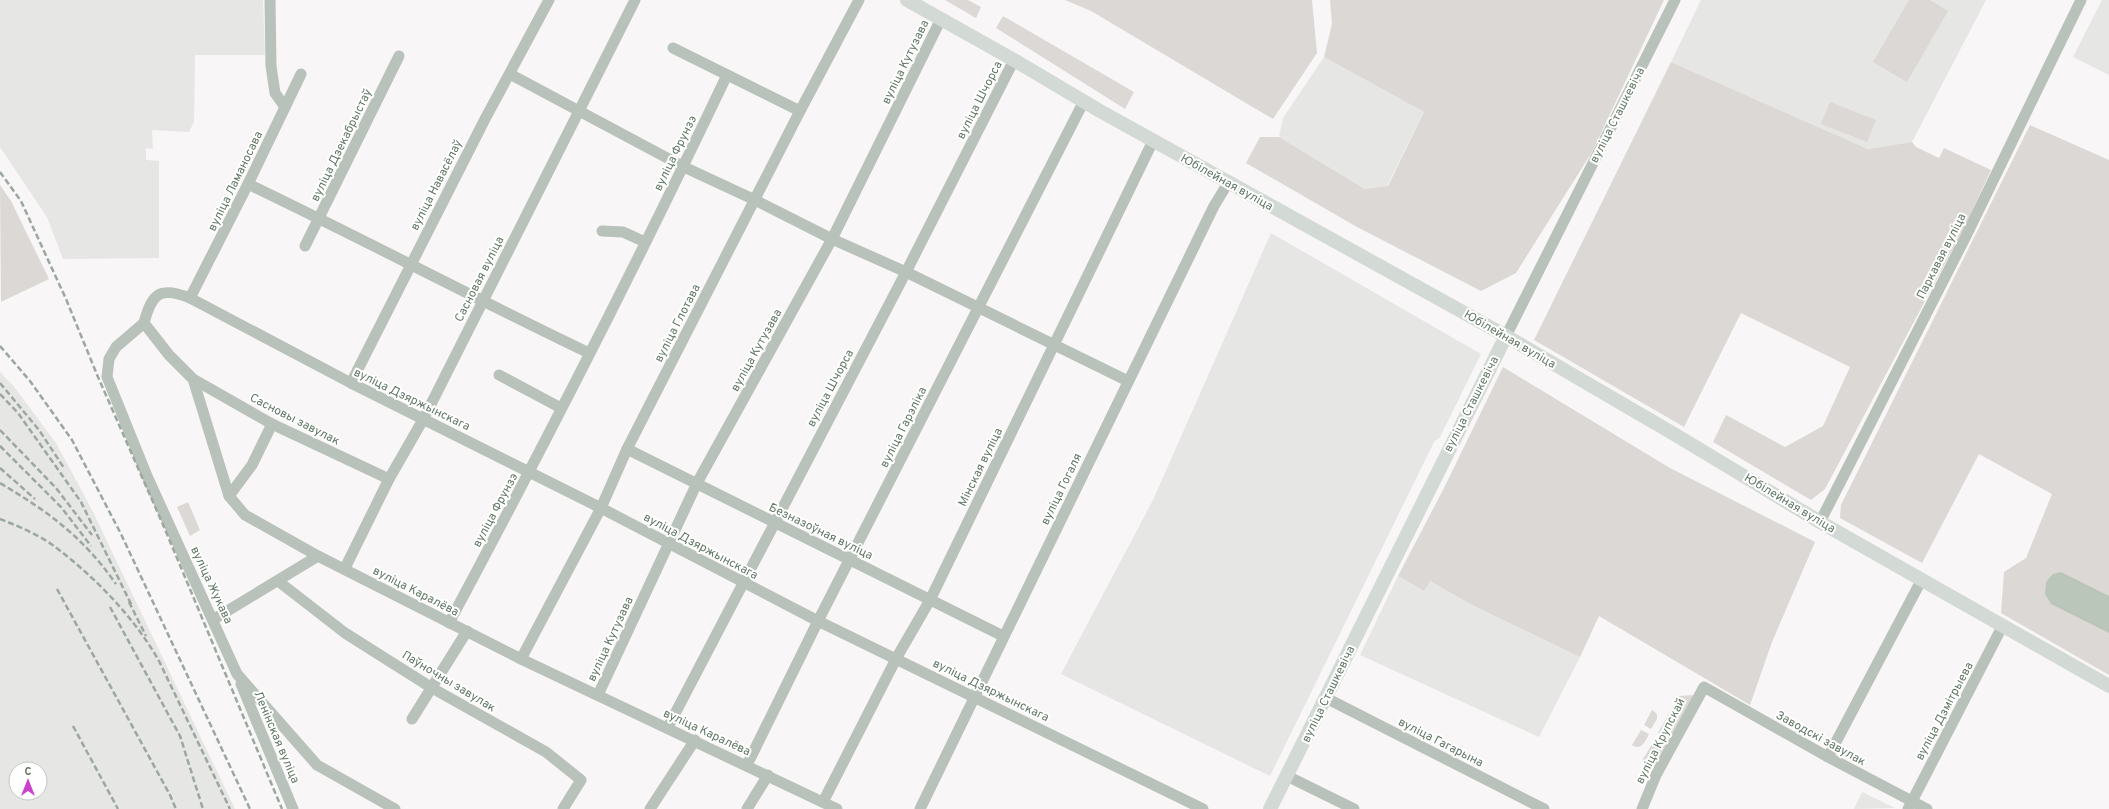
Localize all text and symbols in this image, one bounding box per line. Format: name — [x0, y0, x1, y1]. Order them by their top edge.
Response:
street label: вуліца Кутузава — [879, 18, 933, 107]
street label: вуліца Шчорса — [953, 59, 1006, 142]
street label: вуліца Сташкевіча — [1587, 65, 1649, 166]
street label: вуліца Дзекабрыстаў — [308, 86, 376, 204]
street label: вуліца Фрунзэ — [651, 113, 701, 194]
street label: вуліца Ламаносава — [205, 129, 267, 234]
street label: вуліца Навасёлаў — [407, 137, 467, 234]
street label: Юбілейная вуліца — [1177, 151, 1276, 215]
street label: Паркавая вуліца — [1913, 211, 1970, 302]
street label: Сасновая вуліца — [451, 234, 508, 325]
street label: вуліца Глотава — [651, 282, 705, 365]
street label: вуліца Кутузава — [728, 306, 786, 395]
street label: Юбілейная вуліца — [1461, 307, 1558, 373]
street label: вуліца Шчорса — [804, 347, 858, 430]
street label: вуліца Сташкевіча — [1441, 354, 1503, 455]
street label: вуліца Дзяржынскага — [351, 365, 472, 435]
street label: вуліца Гарэліка — [877, 384, 931, 471]
street label: Сасновы завулак — [247, 390, 343, 450]
street label: Мінская вуліца — [955, 425, 1007, 509]
street label: вуліца Гогаля — [1038, 451, 1086, 528]
street label: вуліца Фрунзэ — [470, 470, 522, 550]
street label: Юбілейная вуліца — [1741, 470, 1838, 537]
street label: Безназоўная вуліца — [766, 500, 875, 564]
street label: вуліца Дзяржынскага — [640, 510, 761, 584]
street label: вуліца Жукава — [186, 544, 236, 627]
street label: вуліца Каралёва — [370, 563, 461, 620]
street label: вуліца Кутузава — [584, 594, 638, 684]
street label: вуліца Сташкевіча — [1299, 643, 1359, 745]
street label: Паўночны завулак — [399, 647, 499, 716]
street label: вуліца Дзяржынскага — [930, 656, 1051, 726]
street label: вуліца Дзмітрыева — [1912, 660, 1978, 763]
street label: Ленінская вуліца — [249, 689, 303, 786]
street label: вуліца Крупскай — [1632, 696, 1689, 787]
street label: вуліца Каралёва — [660, 706, 753, 760]
street label: Заводскі завулак — [1773, 708, 1868, 770]
street label: вуліца Гагарына — [1395, 714, 1486, 771]
north arrow — [8, 761, 48, 801]
text: С — [24, 765, 32, 779]

